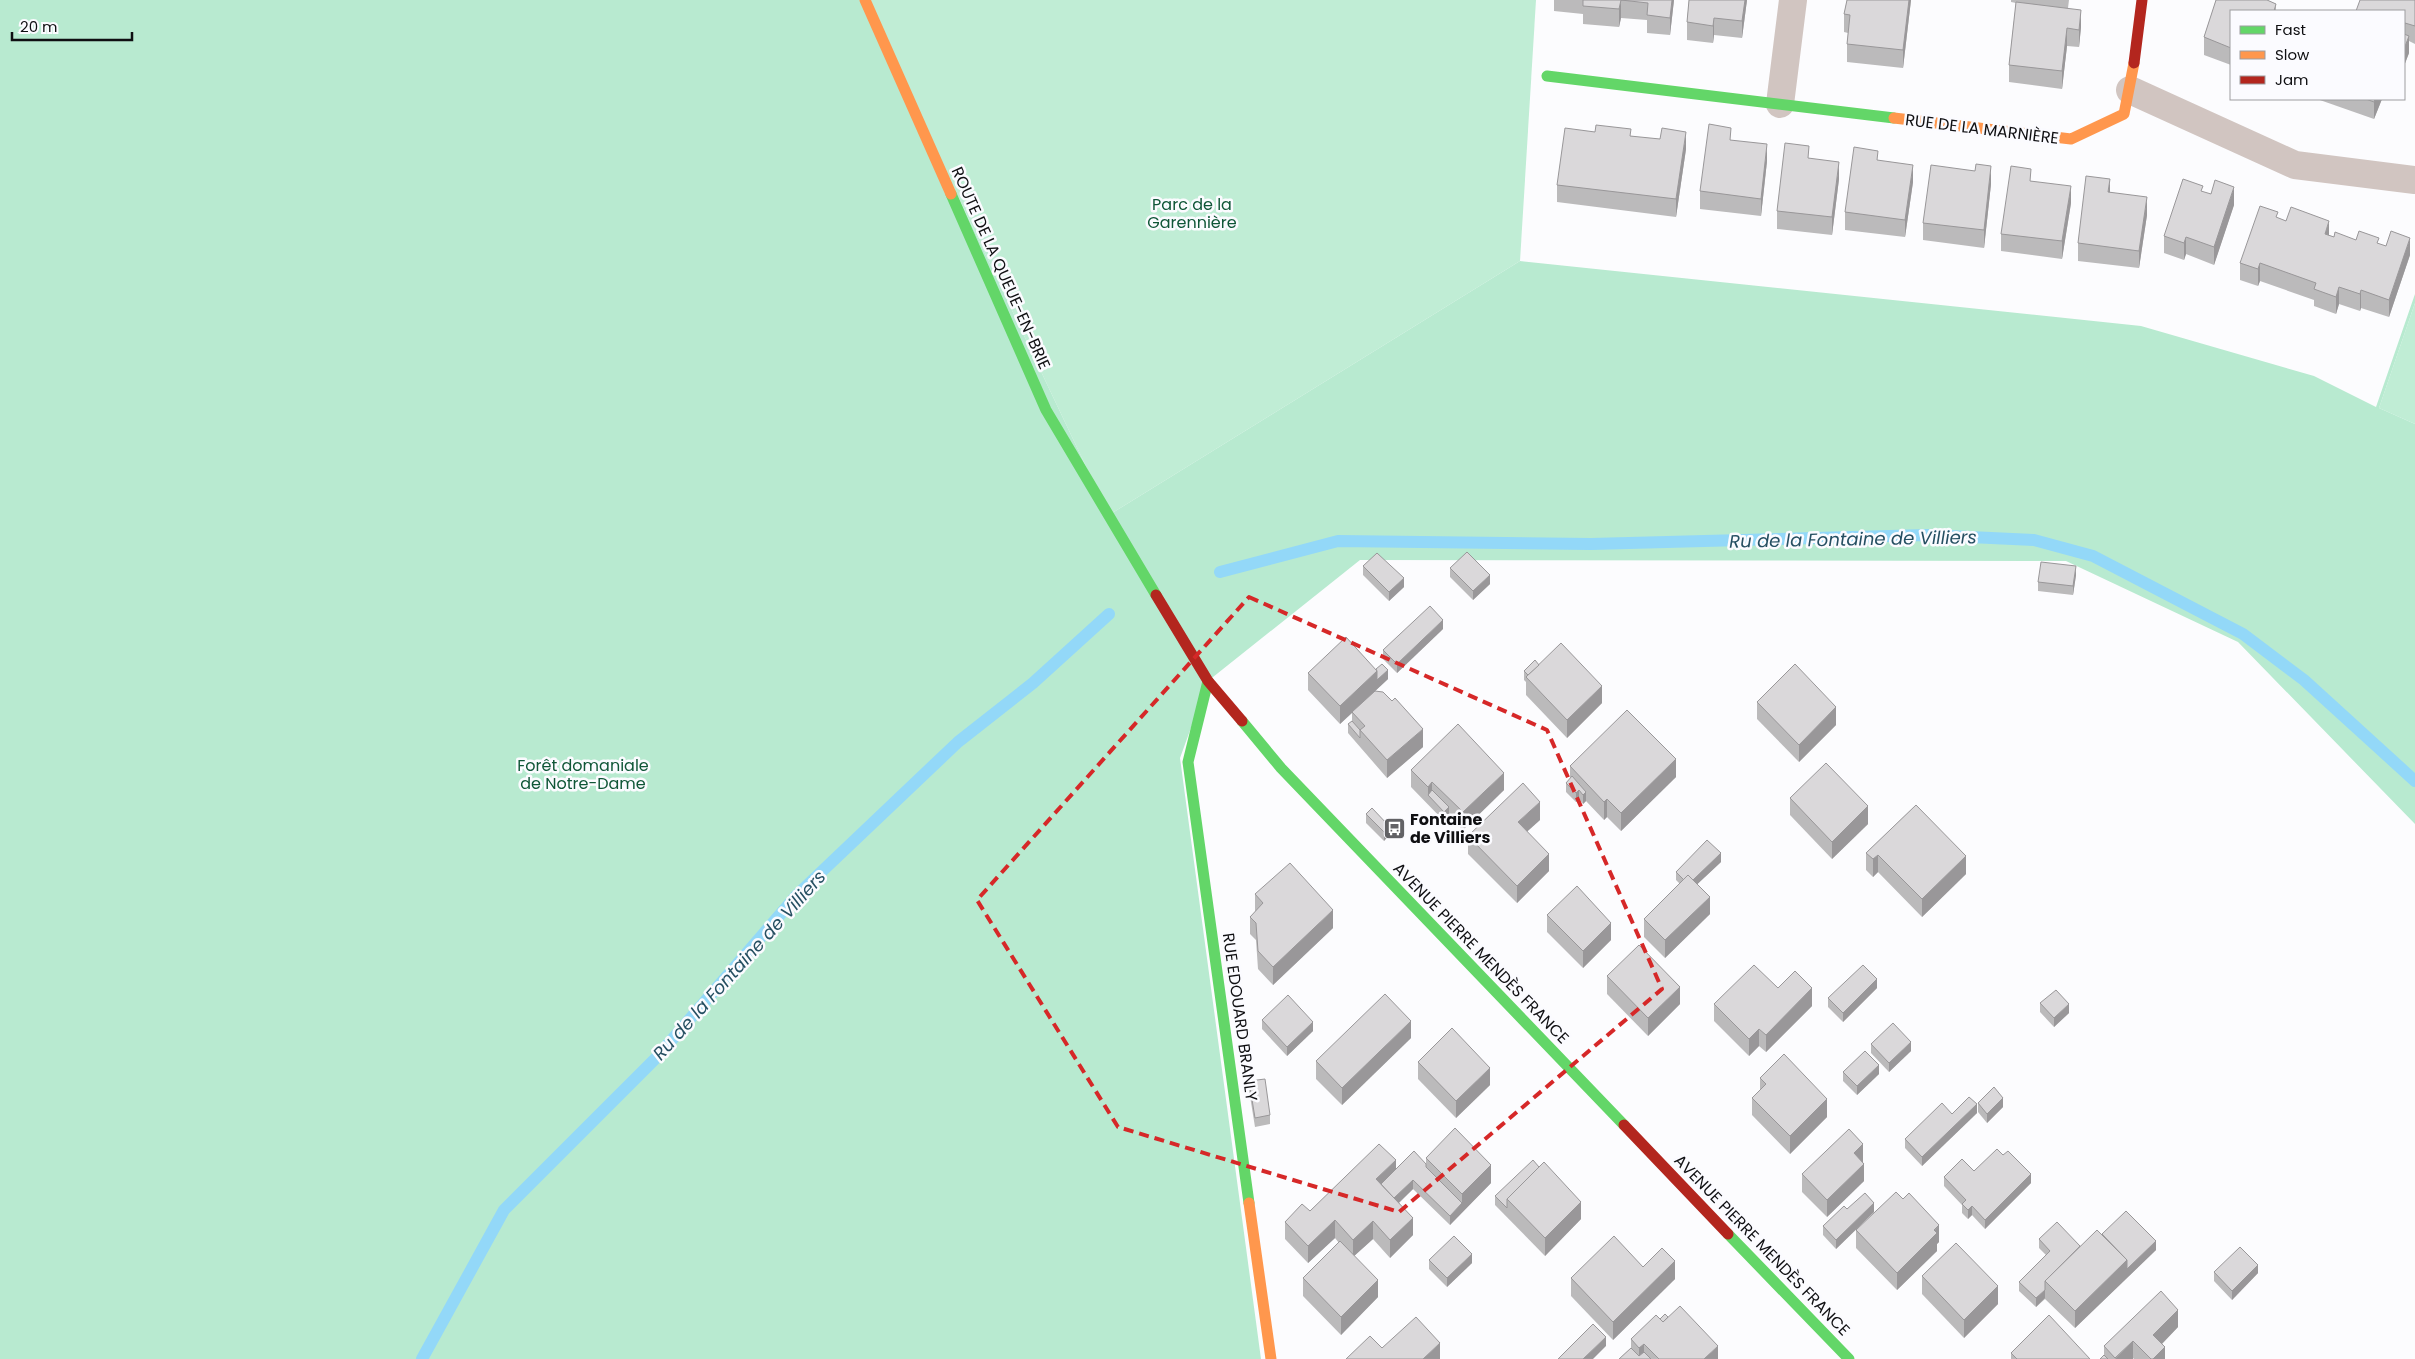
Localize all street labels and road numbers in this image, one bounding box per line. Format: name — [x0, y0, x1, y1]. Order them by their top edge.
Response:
street label: RUE DE LA MARNIÈRE — [1904, 108, 2060, 150]
street label: ROUTE DE LA QUEUE-EN-BRIE — [946, 163, 1056, 373]
street label: AVENUE PIERRE MENDÈS FRANCE — [1388, 857, 1574, 1049]
street label: RUE EDOUARD BRANLY — [1217, 931, 1263, 1103]
street label: AVENUE PIERRE MENDÈS FRANCE — [1669, 1149, 1855, 1341]

